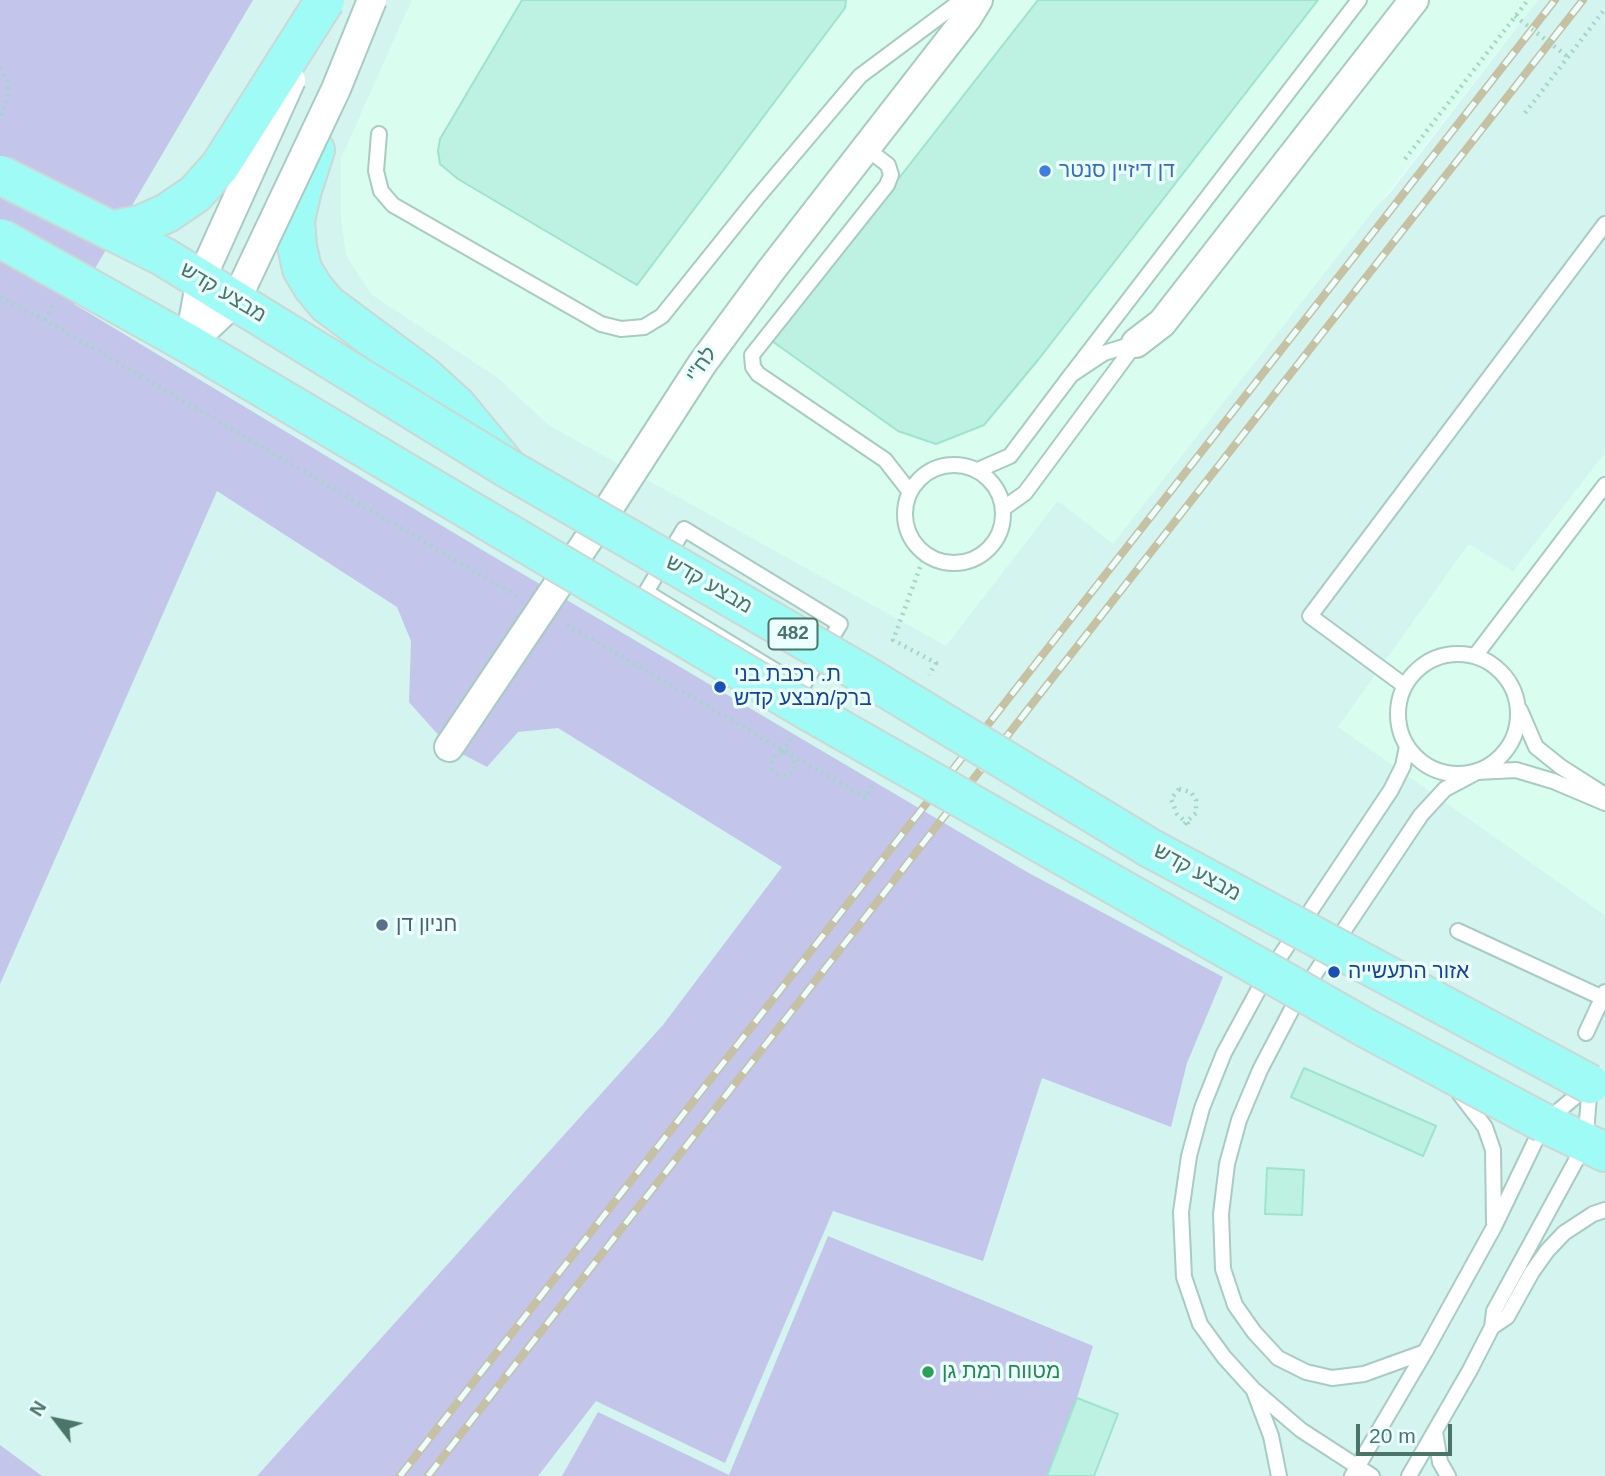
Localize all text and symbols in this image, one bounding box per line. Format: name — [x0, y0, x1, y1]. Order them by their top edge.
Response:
place label: דן דיזיין סנטר — [1059, 158, 1175, 184]
marker: דן דיזיין סנטר — [1037, 163, 1053, 179]
street label: מבצע קדש — [175, 258, 271, 328]
street label: לח"י — [681, 342, 723, 388]
street label: מבצע קדש — [661, 550, 757, 620]
road number: 482 — [768, 618, 818, 650]
place label: ת. רכבת בני ברק/מבצע קדש — [734, 662, 872, 712]
marker: ת. רכבת בני ברק/מבצע קדש — [712, 679, 728, 695]
street label: מבצע קדש — [1149, 839, 1245, 907]
place label: חניון דן — [396, 912, 457, 938]
marker: חניון דן — [374, 917, 390, 933]
place label: אזור התעשייה — [1348, 959, 1469, 985]
marker: אזור התעשייה — [1326, 964, 1342, 980]
place label: מטווח רמת גן — [942, 1359, 1060, 1385]
marker: מטווח רמת גן — [920, 1364, 936, 1380]
north arrow — [21, 1385, 91, 1455]
text: N — [25, 1397, 50, 1420]
scale bar — [1360, 1410, 1456, 1454]
text: 20 m — [1369, 1424, 1416, 1447]

